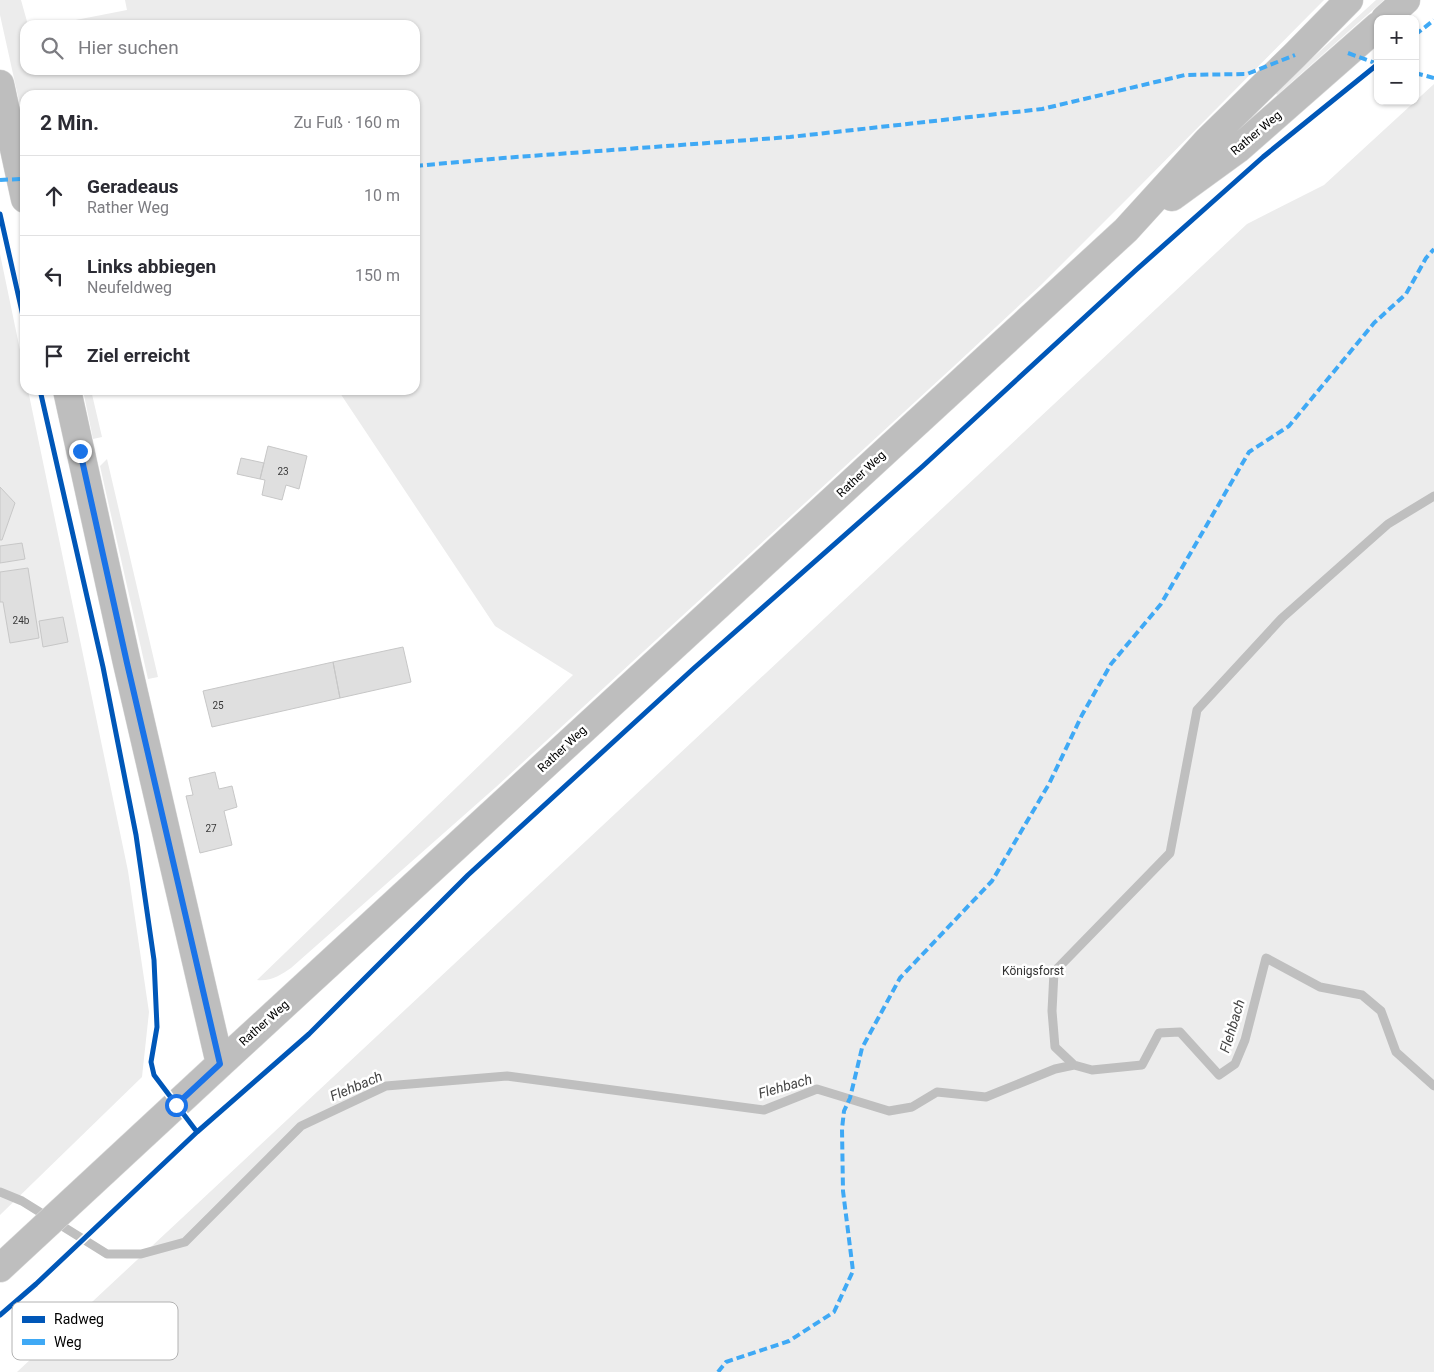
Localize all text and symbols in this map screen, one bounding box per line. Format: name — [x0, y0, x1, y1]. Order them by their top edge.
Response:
map controls — [1374, 15, 1419, 105]
button: + — [1374, 15, 1419, 60]
search box — [20, 20, 420, 75]
icon: search — [38, 34, 66, 62]
text: Hier suchen — [78, 36, 179, 59]
button: − — [1374, 60, 1419, 105]
street label: Rather Weg — [1228, 108, 1284, 158]
text: 2 Min. — [40, 111, 99, 135]
text: Zu Fuß · 160 m — [294, 113, 400, 132]
text: Geradeaus — [87, 175, 179, 198]
icon: ahead — [40, 182, 68, 210]
text: 10 m — [364, 186, 400, 205]
text: Rather Weg — [87, 198, 169, 217]
text: Links abbiegen — [87, 255, 216, 278]
icon: left — [40, 262, 68, 290]
text: 150 m — [355, 266, 400, 285]
text: Neufeldweg — [87, 278, 172, 297]
icon: arrive — [40, 342, 68, 370]
text: Ziel erreicht — [87, 344, 190, 367]
route end — [69, 440, 92, 463]
street label: Rather Weg — [834, 448, 888, 500]
house number: 23 — [277, 466, 289, 477]
house number: 24b — [13, 615, 30, 626]
house number: 25 — [212, 700, 224, 711]
street label: Rather Weg — [535, 723, 589, 775]
house number: 27 — [205, 823, 217, 834]
park label: Königsforst — [1002, 964, 1064, 978]
street label: Rather Weg — [236, 997, 292, 1049]
water label: Flehbach — [1216, 997, 1248, 1055]
water label: Flehbach — [328, 1068, 384, 1104]
water label: Flehbach — [756, 1071, 814, 1101]
route start — [165, 1094, 188, 1117]
legend — [12, 1302, 178, 1360]
text: Radweg — [54, 1311, 104, 1327]
text: Weg — [54, 1334, 82, 1350]

